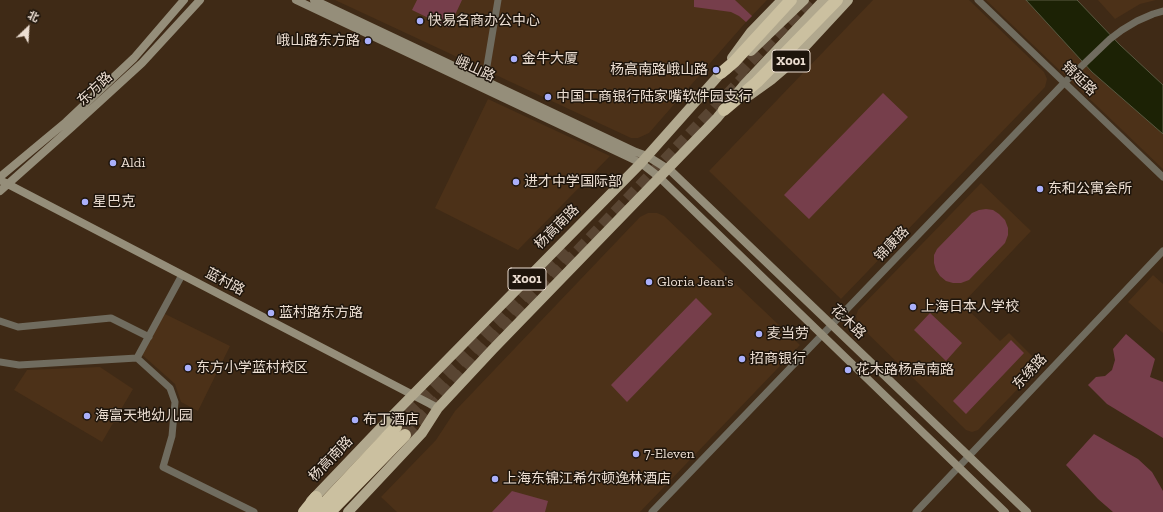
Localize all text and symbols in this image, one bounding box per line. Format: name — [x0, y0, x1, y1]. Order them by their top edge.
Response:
north arrow — [8, 8, 48, 48]
text: 北 — [26, 8, 41, 25]
place label: 快易名商办公中心 — [428, 13, 540, 29]
marker: 快易名商办公中心 — [415, 16, 425, 26]
place label: 峨山路东方路 — [276, 33, 360, 49]
marker: 峨山路东方路 — [363, 36, 373, 46]
road number: X001 — [772, 50, 810, 72]
place label: 金牛大厦 — [522, 51, 578, 67]
street label: 峨山路 — [452, 53, 498, 85]
marker: 金牛大厦 — [509, 54, 519, 64]
street label: 锦延路 — [1058, 58, 1100, 100]
place label: 杨高南路峨山路 — [610, 62, 708, 78]
marker: 杨高南路峨山路 — [711, 65, 721, 75]
street label: 东方路 — [74, 69, 116, 109]
place label: 中国工商银行陆家嘴软件园支行 — [556, 89, 752, 105]
marker: 中国工商银行陆家嘴软件园支行 — [543, 92, 553, 102]
place label: Aldi — [121, 155, 145, 171]
marker: Aldi — [108, 158, 118, 168]
place label: 进才中学国际部 — [524, 174, 622, 190]
marker: 进才中学国际部 — [511, 177, 521, 187]
place label: 东和公寓会所 — [1048, 181, 1132, 197]
marker: 东和公寓会所 — [1035, 184, 1045, 194]
place label: 星巴克 — [93, 194, 135, 210]
marker: 星巴克 — [80, 197, 90, 207]
street label: 杨高南路 — [531, 201, 583, 253]
street label: 锦康路 — [871, 223, 913, 265]
street label: 蓝村路 — [203, 265, 247, 299]
road number: X001 — [508, 268, 546, 290]
place label: Gloria Jean's — [657, 274, 733, 290]
marker: Gloria Jean's — [644, 277, 654, 287]
place label: 上海日本人学校 — [921, 299, 1019, 315]
street label: 花木路 — [827, 301, 869, 343]
marker: 上海日本人学校 — [908, 302, 918, 312]
place label: 蓝村路东方路 — [279, 305, 363, 321]
marker: 蓝村路东方路 — [266, 308, 276, 318]
place label: 麦当劳 — [767, 326, 809, 342]
marker: 麦当劳 — [754, 329, 764, 339]
place label: 招商银行 — [750, 351, 806, 367]
street label: 东绣路 — [1010, 351, 1050, 393]
marker: 招商银行 — [737, 354, 747, 364]
place label: 东方小学蓝村校区 — [196, 360, 308, 376]
place label: 花木路杨高南路 — [856, 362, 954, 378]
marker: 东方小学蓝村校区 — [183, 363, 193, 373]
marker: 花木路杨高南路 — [843, 365, 853, 375]
place label: 海富天地幼儿园 — [95, 408, 193, 424]
marker: 海富天地幼儿园 — [82, 411, 92, 421]
place label: 布丁酒店 — [363, 412, 419, 428]
marker: 布丁酒店 — [350, 415, 360, 425]
street label: 杨高南路 — [306, 433, 356, 485]
place label: 7-Eleven — [644, 446, 695, 462]
marker: 7-Eleven — [631, 449, 641, 459]
place label: 上海东锦江希尔顿逸林酒店 — [503, 471, 671, 487]
marker: 上海东锦江希尔顿逸林酒店 — [490, 474, 500, 484]

